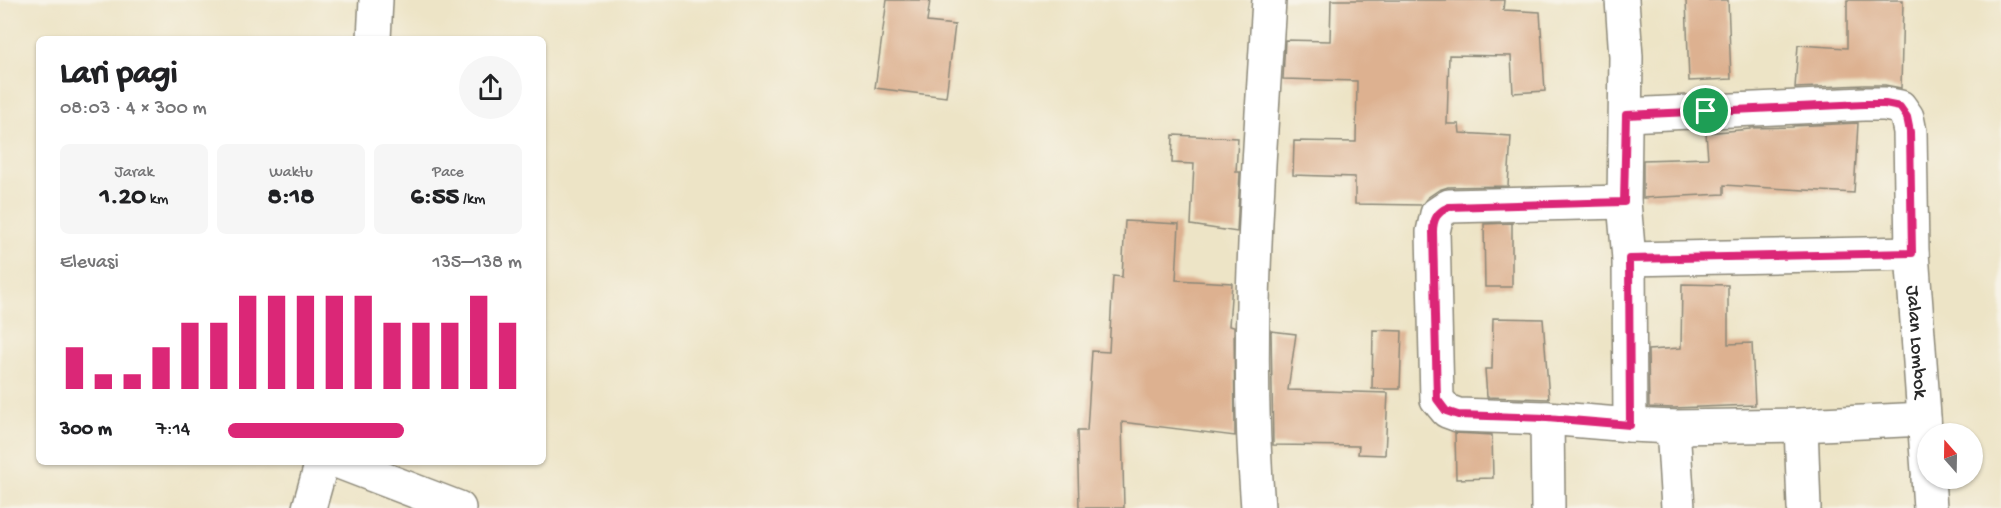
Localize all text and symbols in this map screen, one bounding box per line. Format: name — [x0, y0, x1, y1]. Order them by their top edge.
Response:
text: Lari pagi — [60, 56, 178, 94]
button: share — [459, 56, 522, 119]
pin — [1680, 85, 1731, 136]
icon: arrive — [1689, 94, 1722, 127]
text: 08:03 · 4 × 300 m — [60, 98, 207, 121]
text: Jarak — [114, 164, 154, 183]
text: Waktu — [269, 164, 313, 183]
text: Pace — [432, 164, 464, 183]
text: 1.20 — [100, 183, 146, 214]
text: 8:18 — [267, 183, 315, 214]
text: 6:55 — [411, 183, 459, 214]
text: km — [146, 191, 168, 210]
text: /km — [459, 191, 485, 210]
text: Elevasi — [60, 252, 119, 275]
text: 135–138 m — [432, 252, 522, 275]
street label: Jalan Lombok — [1899, 285, 1931, 401]
text: 300 m — [60, 419, 112, 442]
text: 7:14 — [156, 419, 190, 442]
north arrow — [1917, 423, 1983, 489]
map controls — [1917, 423, 1983, 489]

